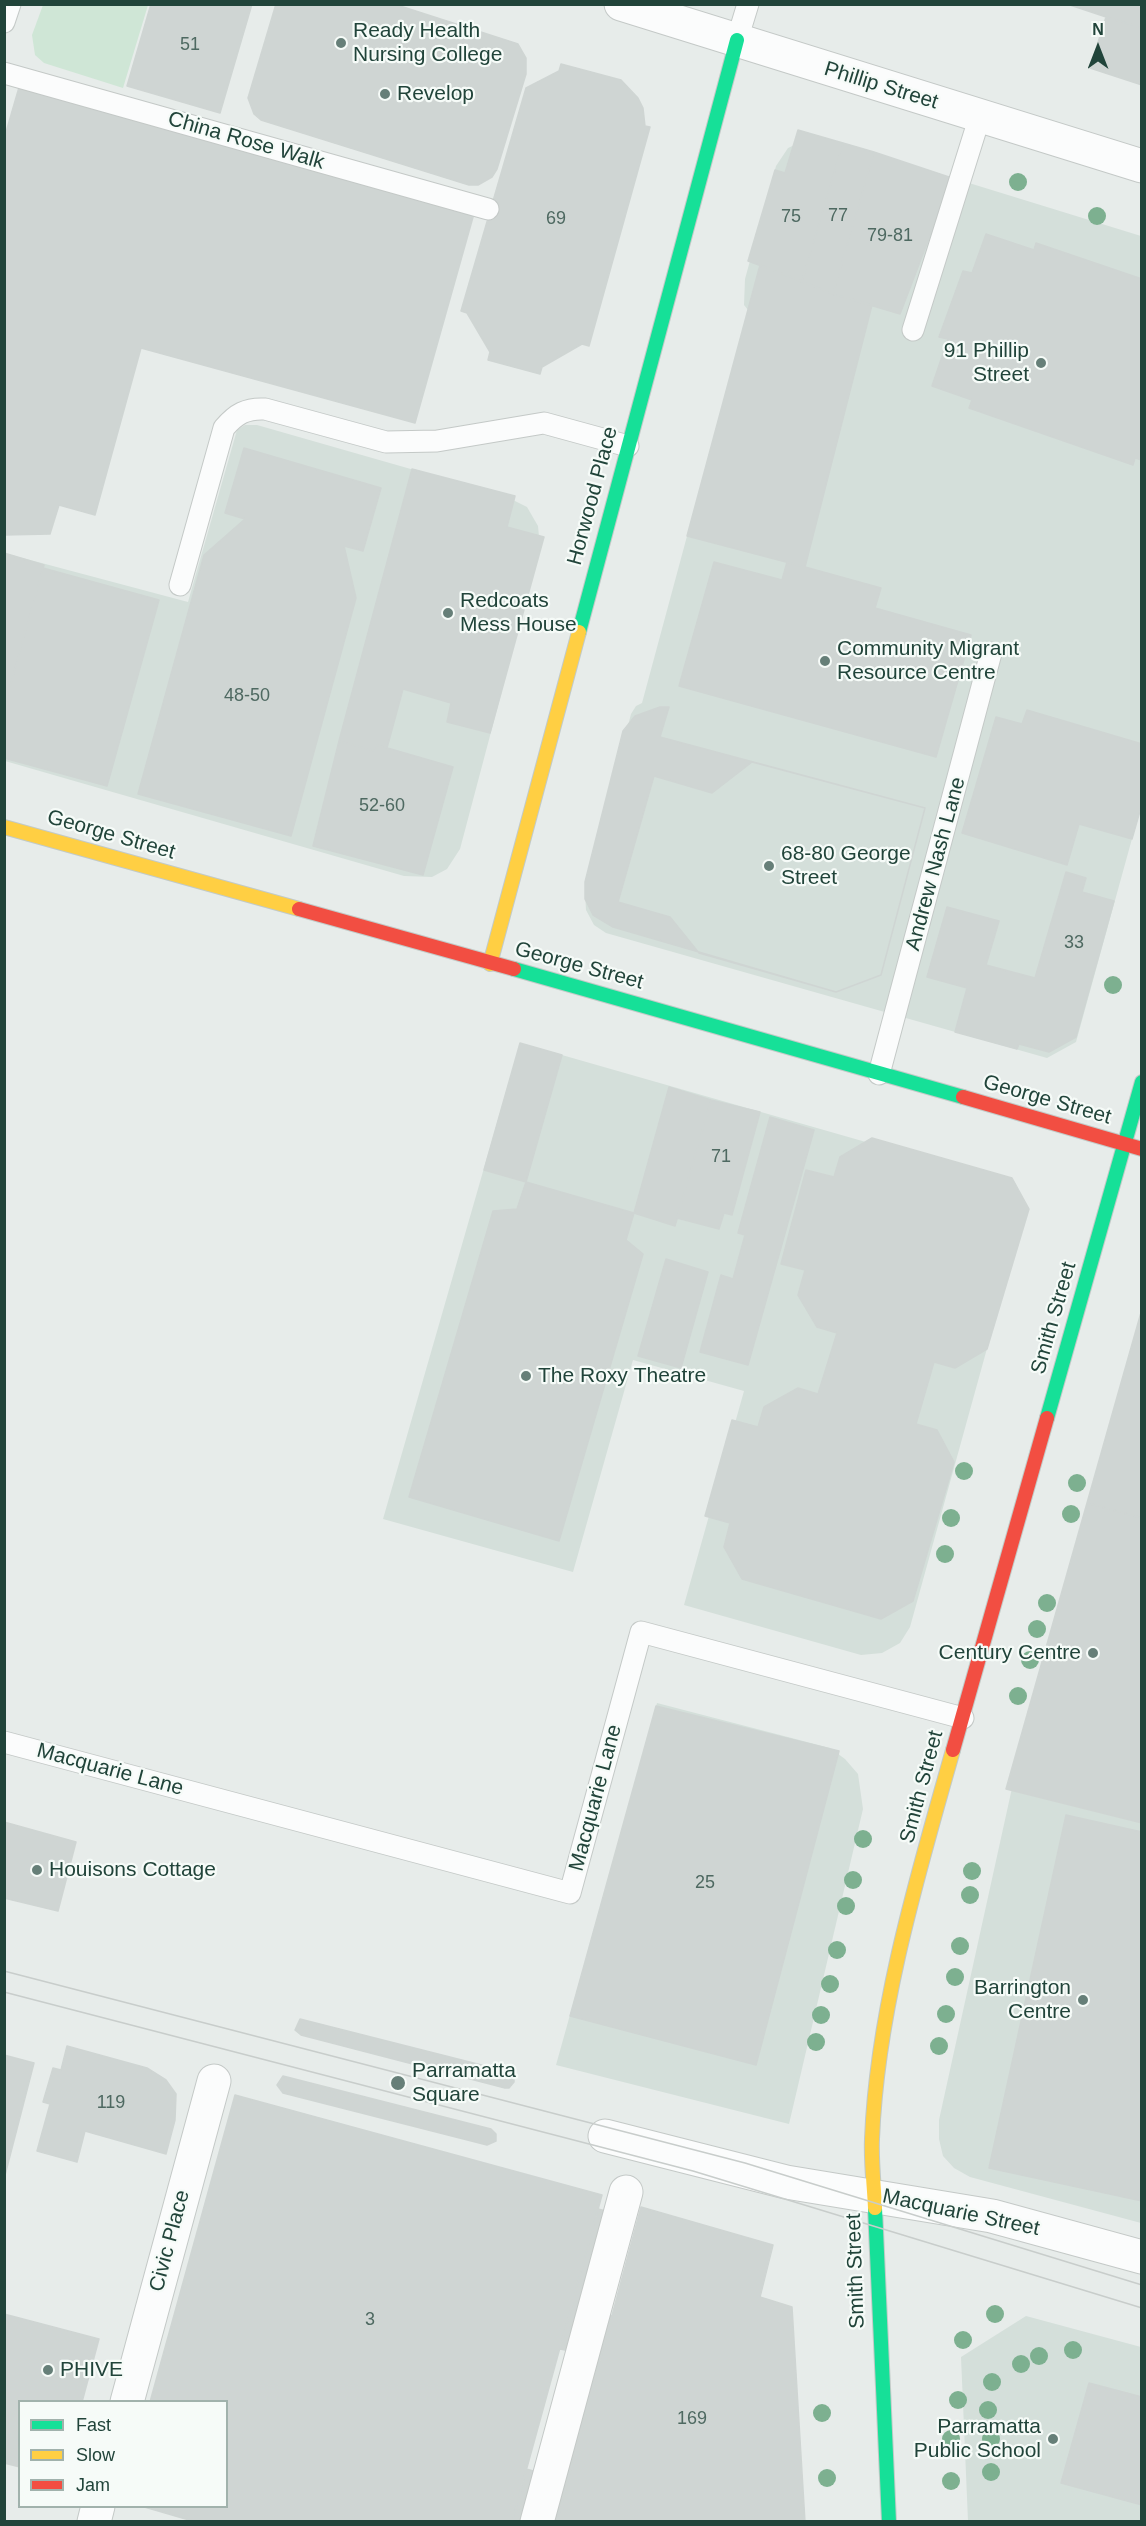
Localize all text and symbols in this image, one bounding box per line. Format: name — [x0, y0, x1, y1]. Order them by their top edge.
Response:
place label: Ready Health Nursing College — [353, 18, 502, 68]
north arrow — [1068, 18, 1128, 78]
text: N — [1092, 21, 1104, 38]
house number: 51 — [180, 34, 200, 56]
marker: Ready Health Nursing College — [334, 36, 348, 50]
street label: Phillip Street — [821, 57, 941, 115]
place label: Revelop — [397, 81, 474, 107]
marker: Revelop — [378, 87, 392, 101]
street label: China Rose Walk — [165, 107, 327, 175]
house number: 77 — [828, 205, 848, 227]
house number: 75 — [781, 206, 801, 228]
house number: 69 — [546, 208, 566, 230]
house number: 79-81 — [867, 225, 913, 247]
place label: 91 Phillip Street — [944, 338, 1029, 388]
marker: 91 Phillip Street — [1034, 356, 1048, 370]
street label: Horwood Place — [562, 424, 624, 568]
place label: Redcoats Mess House — [460, 588, 577, 638]
marker: Redcoats Mess House — [441, 606, 455, 620]
place label: Community Migrant Resource Centre — [837, 636, 1019, 686]
marker: Community Migrant Resource Centre — [818, 654, 832, 668]
house number: 48-50 — [224, 685, 270, 707]
street label: Andrew Nash Lane — [901, 774, 971, 954]
house number: 52-60 — [359, 795, 405, 817]
street label: George Street — [44, 805, 178, 865]
place label: 68-80 George Street — [781, 841, 911, 891]
marker: 68-80 George Street — [762, 859, 776, 873]
house number: 33 — [1064, 932, 1084, 954]
street label: George Street — [512, 937, 646, 995]
street label: George Street — [980, 1070, 1114, 1130]
house number: 71 — [711, 1146, 731, 1168]
street label: Smith Street — [1026, 1259, 1082, 1377]
place label: The Roxy Theatre — [538, 1363, 706, 1389]
marker: The Roxy Theatre — [519, 1369, 533, 1383]
place label: Century Centre — [939, 1640, 1081, 1666]
marker: Century Centre — [1086, 1646, 1100, 1660]
street label: Macquarie Lane — [564, 1722, 628, 1874]
street label: Smith Street — [895, 1728, 949, 1846]
street label: Macquarie Lane — [34, 1738, 186, 1802]
place label: Houisons Cottage — [49, 1857, 216, 1883]
marker: Houisons Cottage — [30, 1863, 44, 1877]
house number: 25 — [695, 1872, 715, 1894]
place label: Barrington Centre — [974, 1975, 1071, 2025]
marker: Barrington Centre — [1076, 1993, 1090, 2007]
place label: Parramatta Square — [412, 2058, 516, 2108]
marker: Parramatta Square — [389, 2074, 407, 2092]
house number: 119 — [97, 2092, 125, 2114]
street label: Macquarie Street — [880, 2184, 1042, 2242]
street label: Civic Place — [144, 2188, 196, 2294]
street label: Smith Street — [841, 2213, 871, 2329]
house number: 3 — [365, 2309, 375, 2331]
place label: PHIVE — [60, 2357, 123, 2383]
marker: PHIVE — [41, 2363, 55, 2377]
legend — [18, 2400, 228, 2508]
house number: 169 — [677, 2408, 707, 2430]
place label: Parramatta Public School — [914, 2414, 1041, 2464]
text: Fast — [76, 2415, 111, 2435]
marker: Parramatta Public School — [1046, 2432, 1060, 2446]
text: Slow — [76, 2445, 115, 2465]
text: Jam — [76, 2475, 110, 2495]

